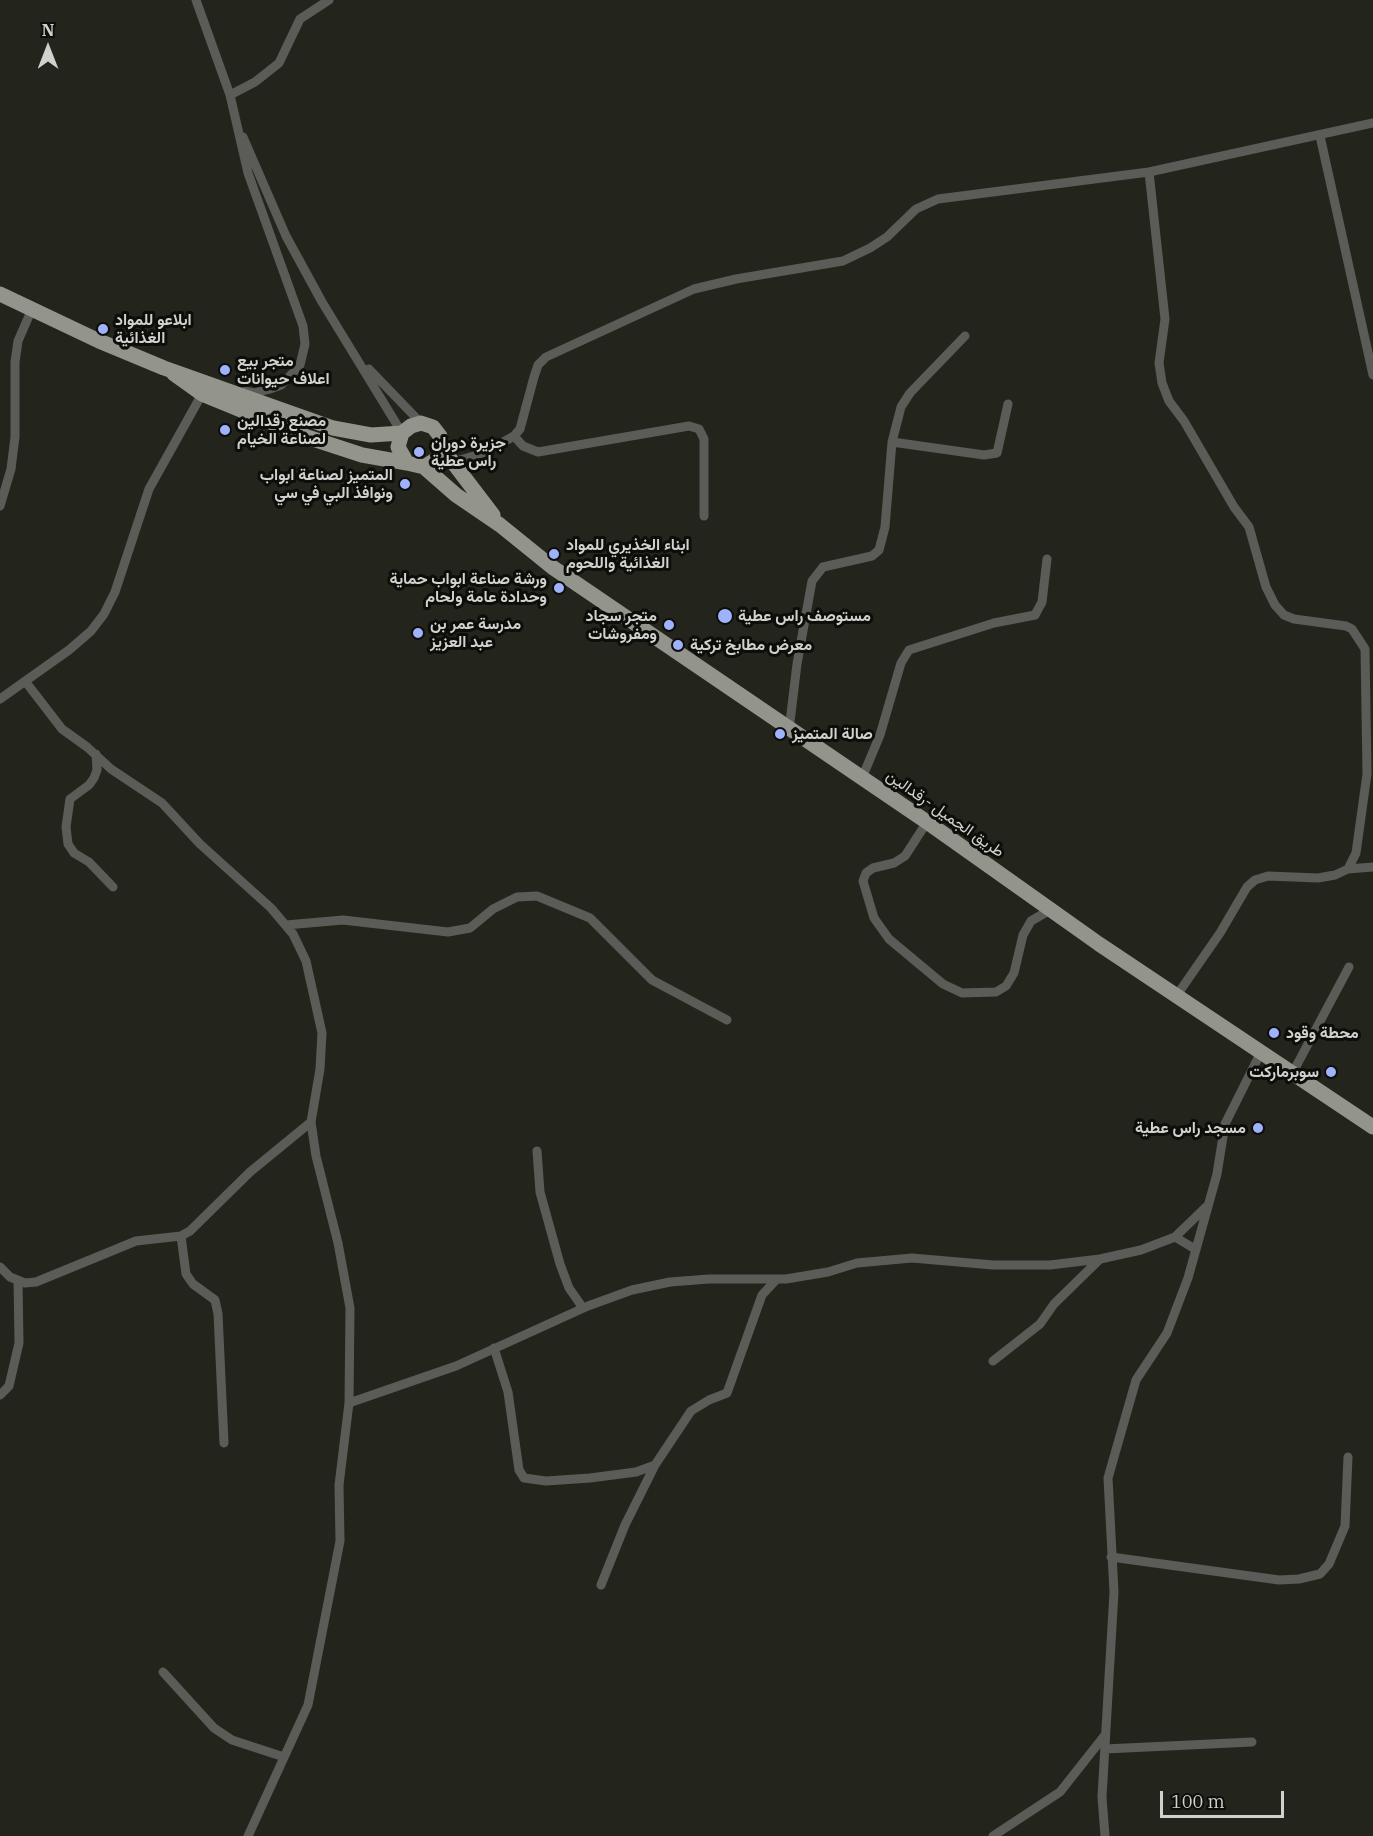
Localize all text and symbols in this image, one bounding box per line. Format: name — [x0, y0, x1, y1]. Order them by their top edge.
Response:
north arrow — [18, 18, 78, 78]
text: N — [42, 20, 54, 40]
place label: ابلاعو للمواد الغذائية — [115, 310, 192, 348]
marker: ابلاعو للمواد الغذائية — [96, 322, 110, 336]
place label: متجر بيع اعلاف حيوانات — [237, 351, 330, 389]
marker: متجر بيع اعلاف حيوانات — [218, 363, 232, 377]
place label: مصنع رقدالين لصناعة الخيام — [237, 411, 326, 449]
marker: مصنع رقدالين لصناعة الخيام — [218, 423, 232, 437]
place label: جزيرة دوران راس عطية — [431, 433, 506, 471]
marker: جزيرة دوران راس عطية — [412, 445, 426, 459]
place label: المتميز لصناعة ابواب ونوافذ البي في سي — [260, 465, 393, 503]
marker: المتميز لصناعة ابواب ونوافذ البي في سي — [398, 477, 412, 491]
place label: ابناء الخذيري للمواد الغذائية واللحوم — [566, 535, 690, 573]
marker: ابناء الخذيري للمواد الغذائية واللحوم — [547, 547, 561, 561]
place label: ورشة صناعة ابواب حماية وحدادة عامة ولحام — [389, 569, 547, 607]
marker: ورشة صناعة ابواب حماية وحدادة عامة ولحام — [552, 581, 566, 595]
place label: متجر سجاد ومفروشات — [586, 606, 657, 644]
place label: مستوصف راس عطية — [738, 606, 871, 626]
marker: مستوصف راس عطية — [716, 607, 734, 625]
place label: مدرسة عمر بن عبد العزيز — [430, 614, 521, 652]
marker: متجر سجاد ومفروشات — [662, 618, 676, 632]
marker: مدرسة عمر بن عبد العزيز — [411, 626, 425, 640]
place label: معرض مطابخ تركية — [690, 635, 812, 655]
marker: معرض مطابخ تركية — [671, 638, 685, 652]
place label: صالة المتميز — [792, 724, 873, 744]
marker: صالة المتميز — [773, 727, 787, 741]
street label: طريق الجميل -رقدالين — [882, 766, 1008, 862]
place label: محطة وقود — [1286, 1023, 1359, 1043]
marker: محطة وقود — [1267, 1026, 1281, 1040]
place label: سوبرماركت — [1249, 1062, 1319, 1082]
marker: سوبرماركت — [1324, 1065, 1338, 1079]
place label: مسجد راس عطية — [1135, 1118, 1246, 1138]
marker: مسجد راس عطية — [1251, 1121, 1265, 1135]
scale bar — [1163, 1779, 1288, 1817]
text: 100 m — [1171, 1790, 1225, 1813]

